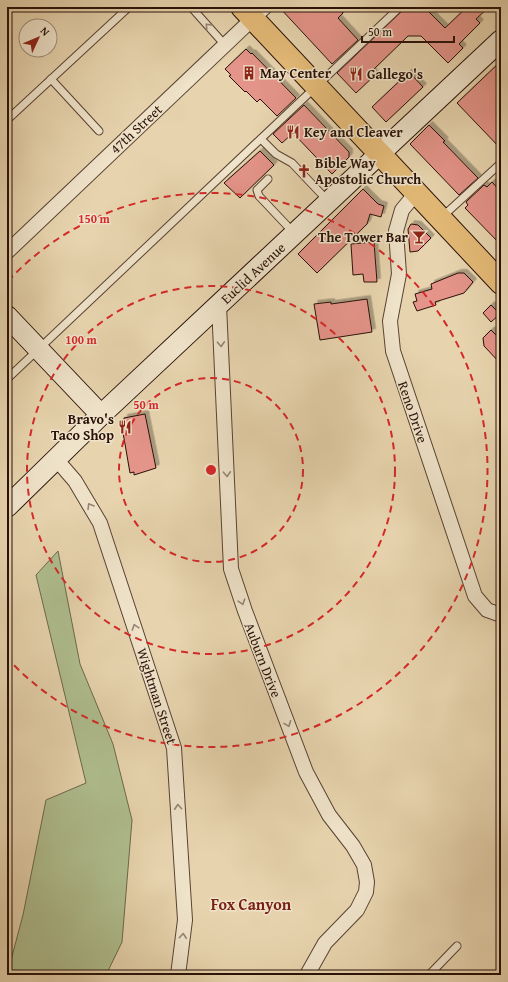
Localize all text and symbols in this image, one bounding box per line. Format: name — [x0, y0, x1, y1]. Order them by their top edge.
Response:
north arrow — [18, 18, 58, 58]
scale bar — [362, 18, 454, 44]
text: N — [37, 23, 54, 40]
one-way arrow — [205, 23, 213, 31]
text: 50 m — [368, 23, 392, 40]
place label: May Center — [260, 63, 332, 83]
place label: Gallego's — [367, 64, 423, 84]
building icon: May Center — [241, 65, 257, 81]
restaurant icon: Gallego's — [348, 66, 364, 82]
street label: 47th Street — [105, 100, 167, 158]
place label: Key and Cleaver — [304, 122, 403, 142]
restaurant icon: Key and Cleaver — [285, 124, 301, 140]
place label: Bible Way Apostolic Church — [315, 153, 422, 189]
church icon: Bible Way Apostolic Church — [296, 163, 312, 179]
text: 150 m — [78, 210, 111, 227]
place label: The Tower Bar — [318, 227, 409, 247]
bar icon: The Tower Bar — [411, 229, 427, 245]
street label: Euclid Avenue — [216, 237, 290, 308]
text: 100 m — [65, 331, 98, 348]
one-way arrow — [216, 341, 225, 347]
street label: Reno Drive — [393, 378, 433, 446]
text: 50 m — [133, 396, 159, 413]
place label: Bravo's Taco Shop — [51, 409, 114, 445]
restaurant icon: Bravo's Taco Shop — [117, 419, 133, 435]
centre of rings — [204, 463, 218, 477]
one-way arrow — [222, 471, 231, 477]
one-way arrow — [87, 503, 94, 510]
one-way arrow — [237, 599, 246, 606]
street label: Auburn Drive — [240, 620, 287, 701]
one-way arrow — [131, 624, 139, 631]
street label: Wightman Street — [132, 645, 182, 747]
one-way arrow — [283, 720, 291, 727]
one-way arrow — [173, 804, 182, 810]
district label: Fox Canyon — [211, 892, 292, 916]
one-way arrow — [179, 933, 188, 939]

